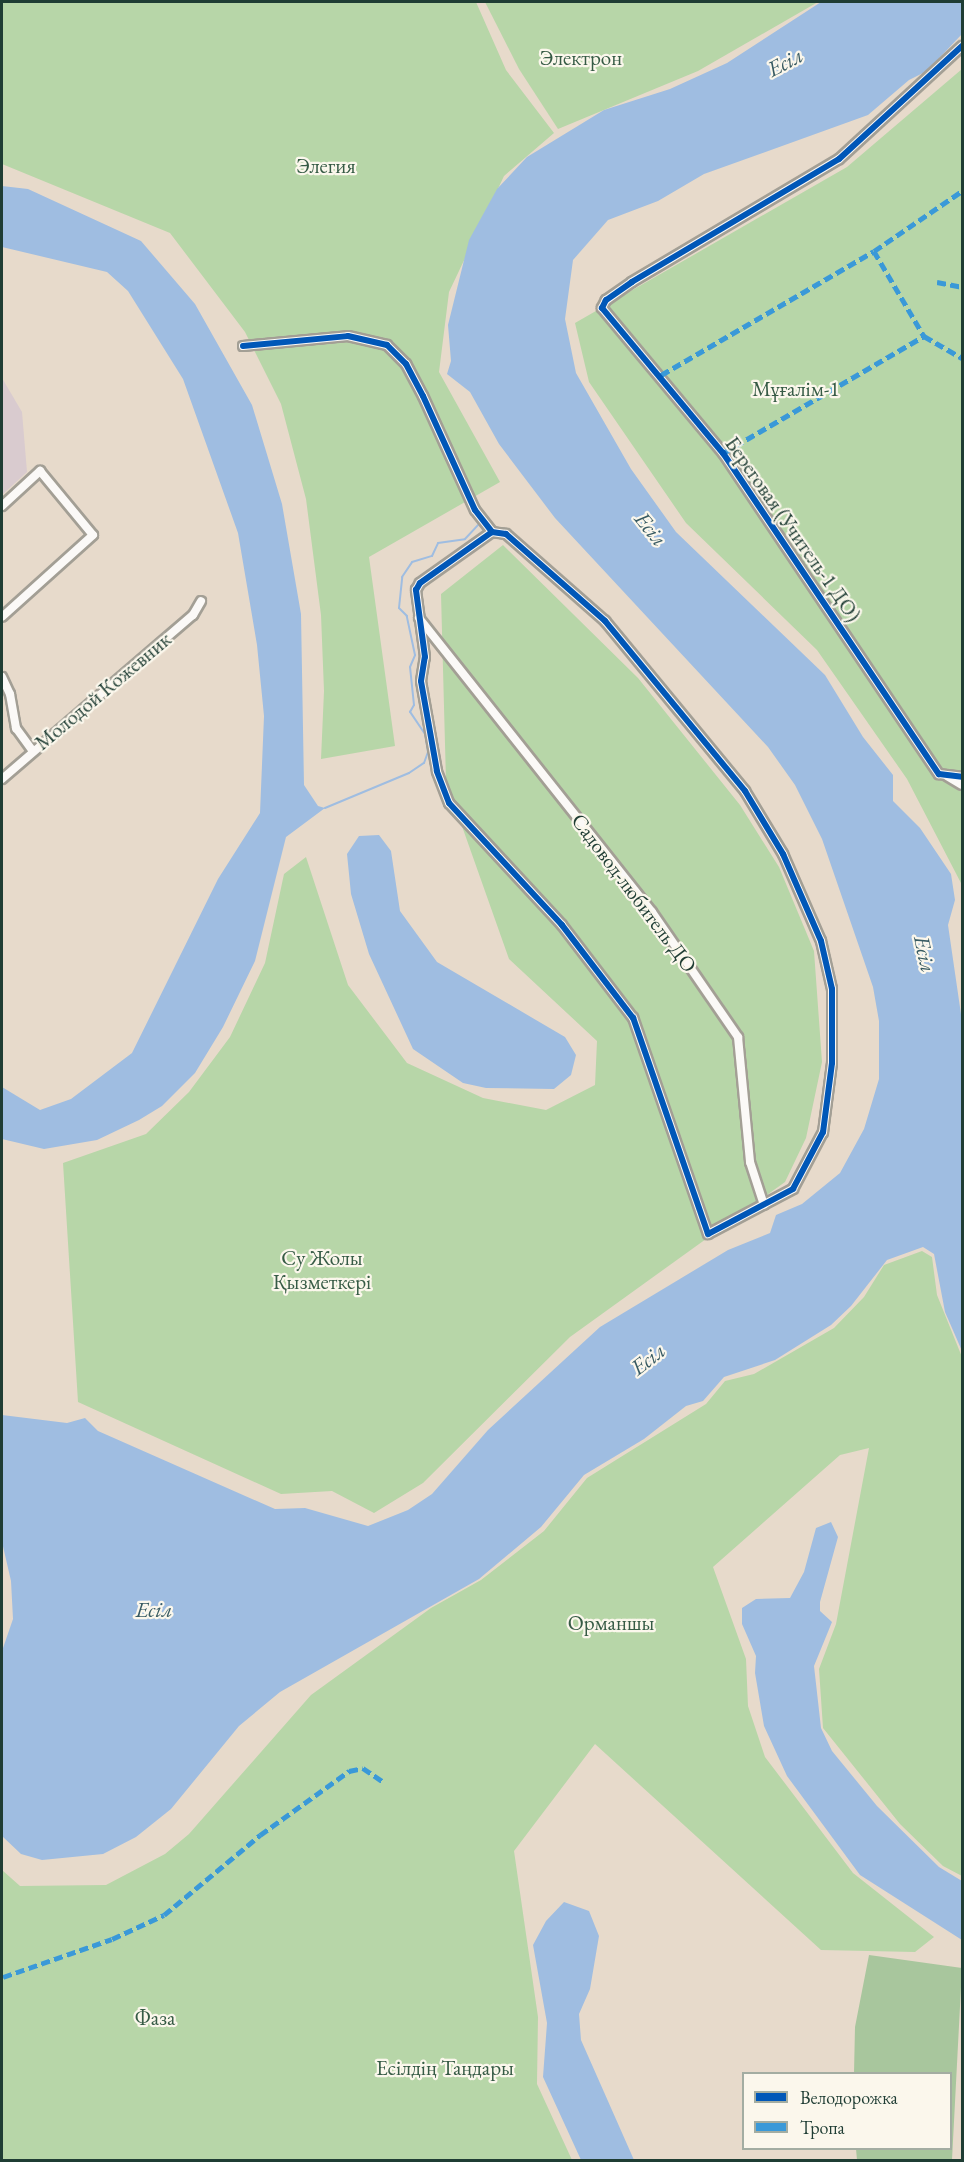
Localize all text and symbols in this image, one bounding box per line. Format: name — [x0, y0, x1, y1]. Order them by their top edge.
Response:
water label: Есіл — [763, 42, 807, 82]
park label: Электрон — [540, 45, 622, 71]
park label: Элегия — [296, 153, 356, 179]
park label: Мұғалім-1 — [752, 376, 840, 402]
street label: Береговая (Учитель-1 ДО) — [720, 432, 866, 626]
water label: Есіл — [629, 506, 673, 552]
street label: Молодой Кожевник — [30, 627, 176, 755]
street label: Садовод-любитель ДО — [566, 808, 702, 978]
water label: Есіл — [908, 933, 942, 975]
park label: Су Жолы Қызметкері — [273, 1245, 371, 1295]
water label: Есіл — [625, 1337, 671, 1381]
water label: Есіл — [136, 1597, 172, 1623]
park label: Орманшы — [568, 1610, 654, 1636]
park label: Фаза — [135, 2005, 175, 2031]
park label: Есілдің Таңдары — [376, 2055, 514, 2081]
legend — [742, 2072, 952, 2150]
text: Велодорожка — [800, 2086, 898, 2109]
text: Тропа — [800, 2116, 845, 2139]

